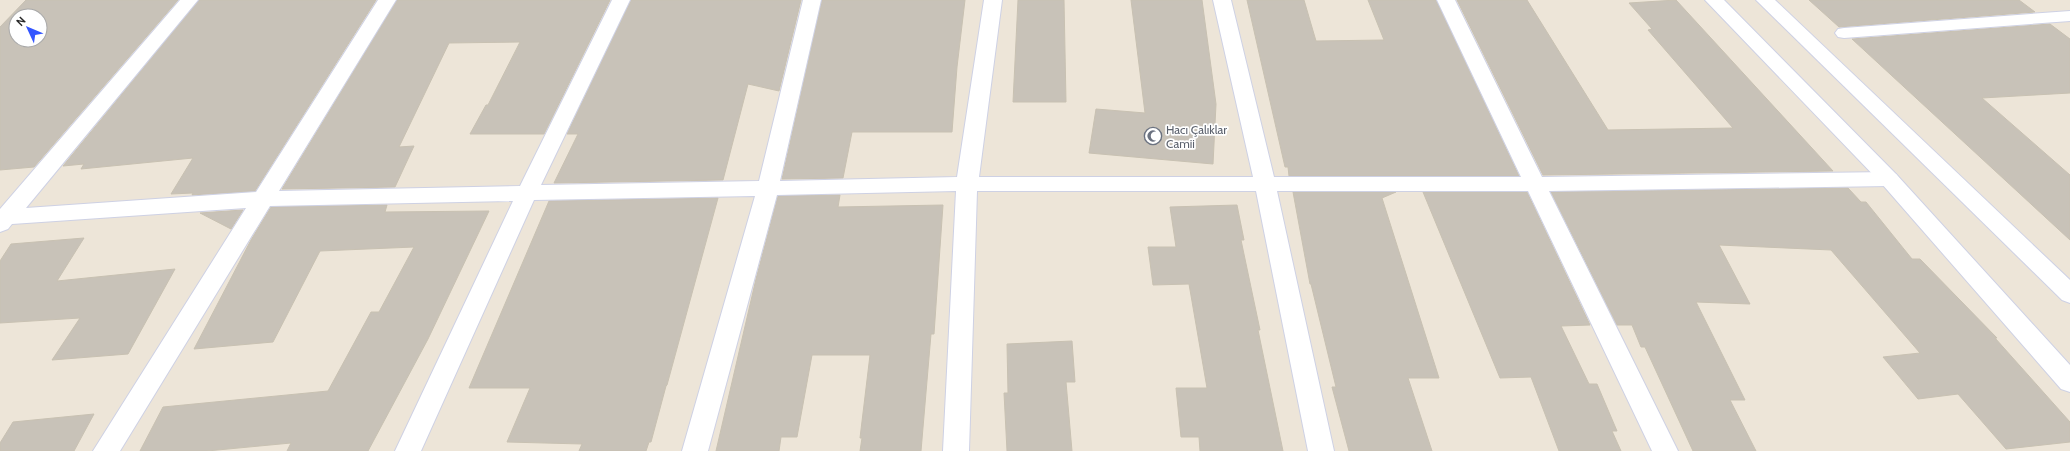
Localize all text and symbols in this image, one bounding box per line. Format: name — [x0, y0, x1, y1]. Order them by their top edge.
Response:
north arrow — [8, 8, 48, 48]
text: N — [13, 13, 29, 29]
place label: Hacı Çalıklar Camii — [1166, 122, 1227, 151]
mosque icon: Hacı Çalıklar Camii — [1143, 126, 1163, 146]

